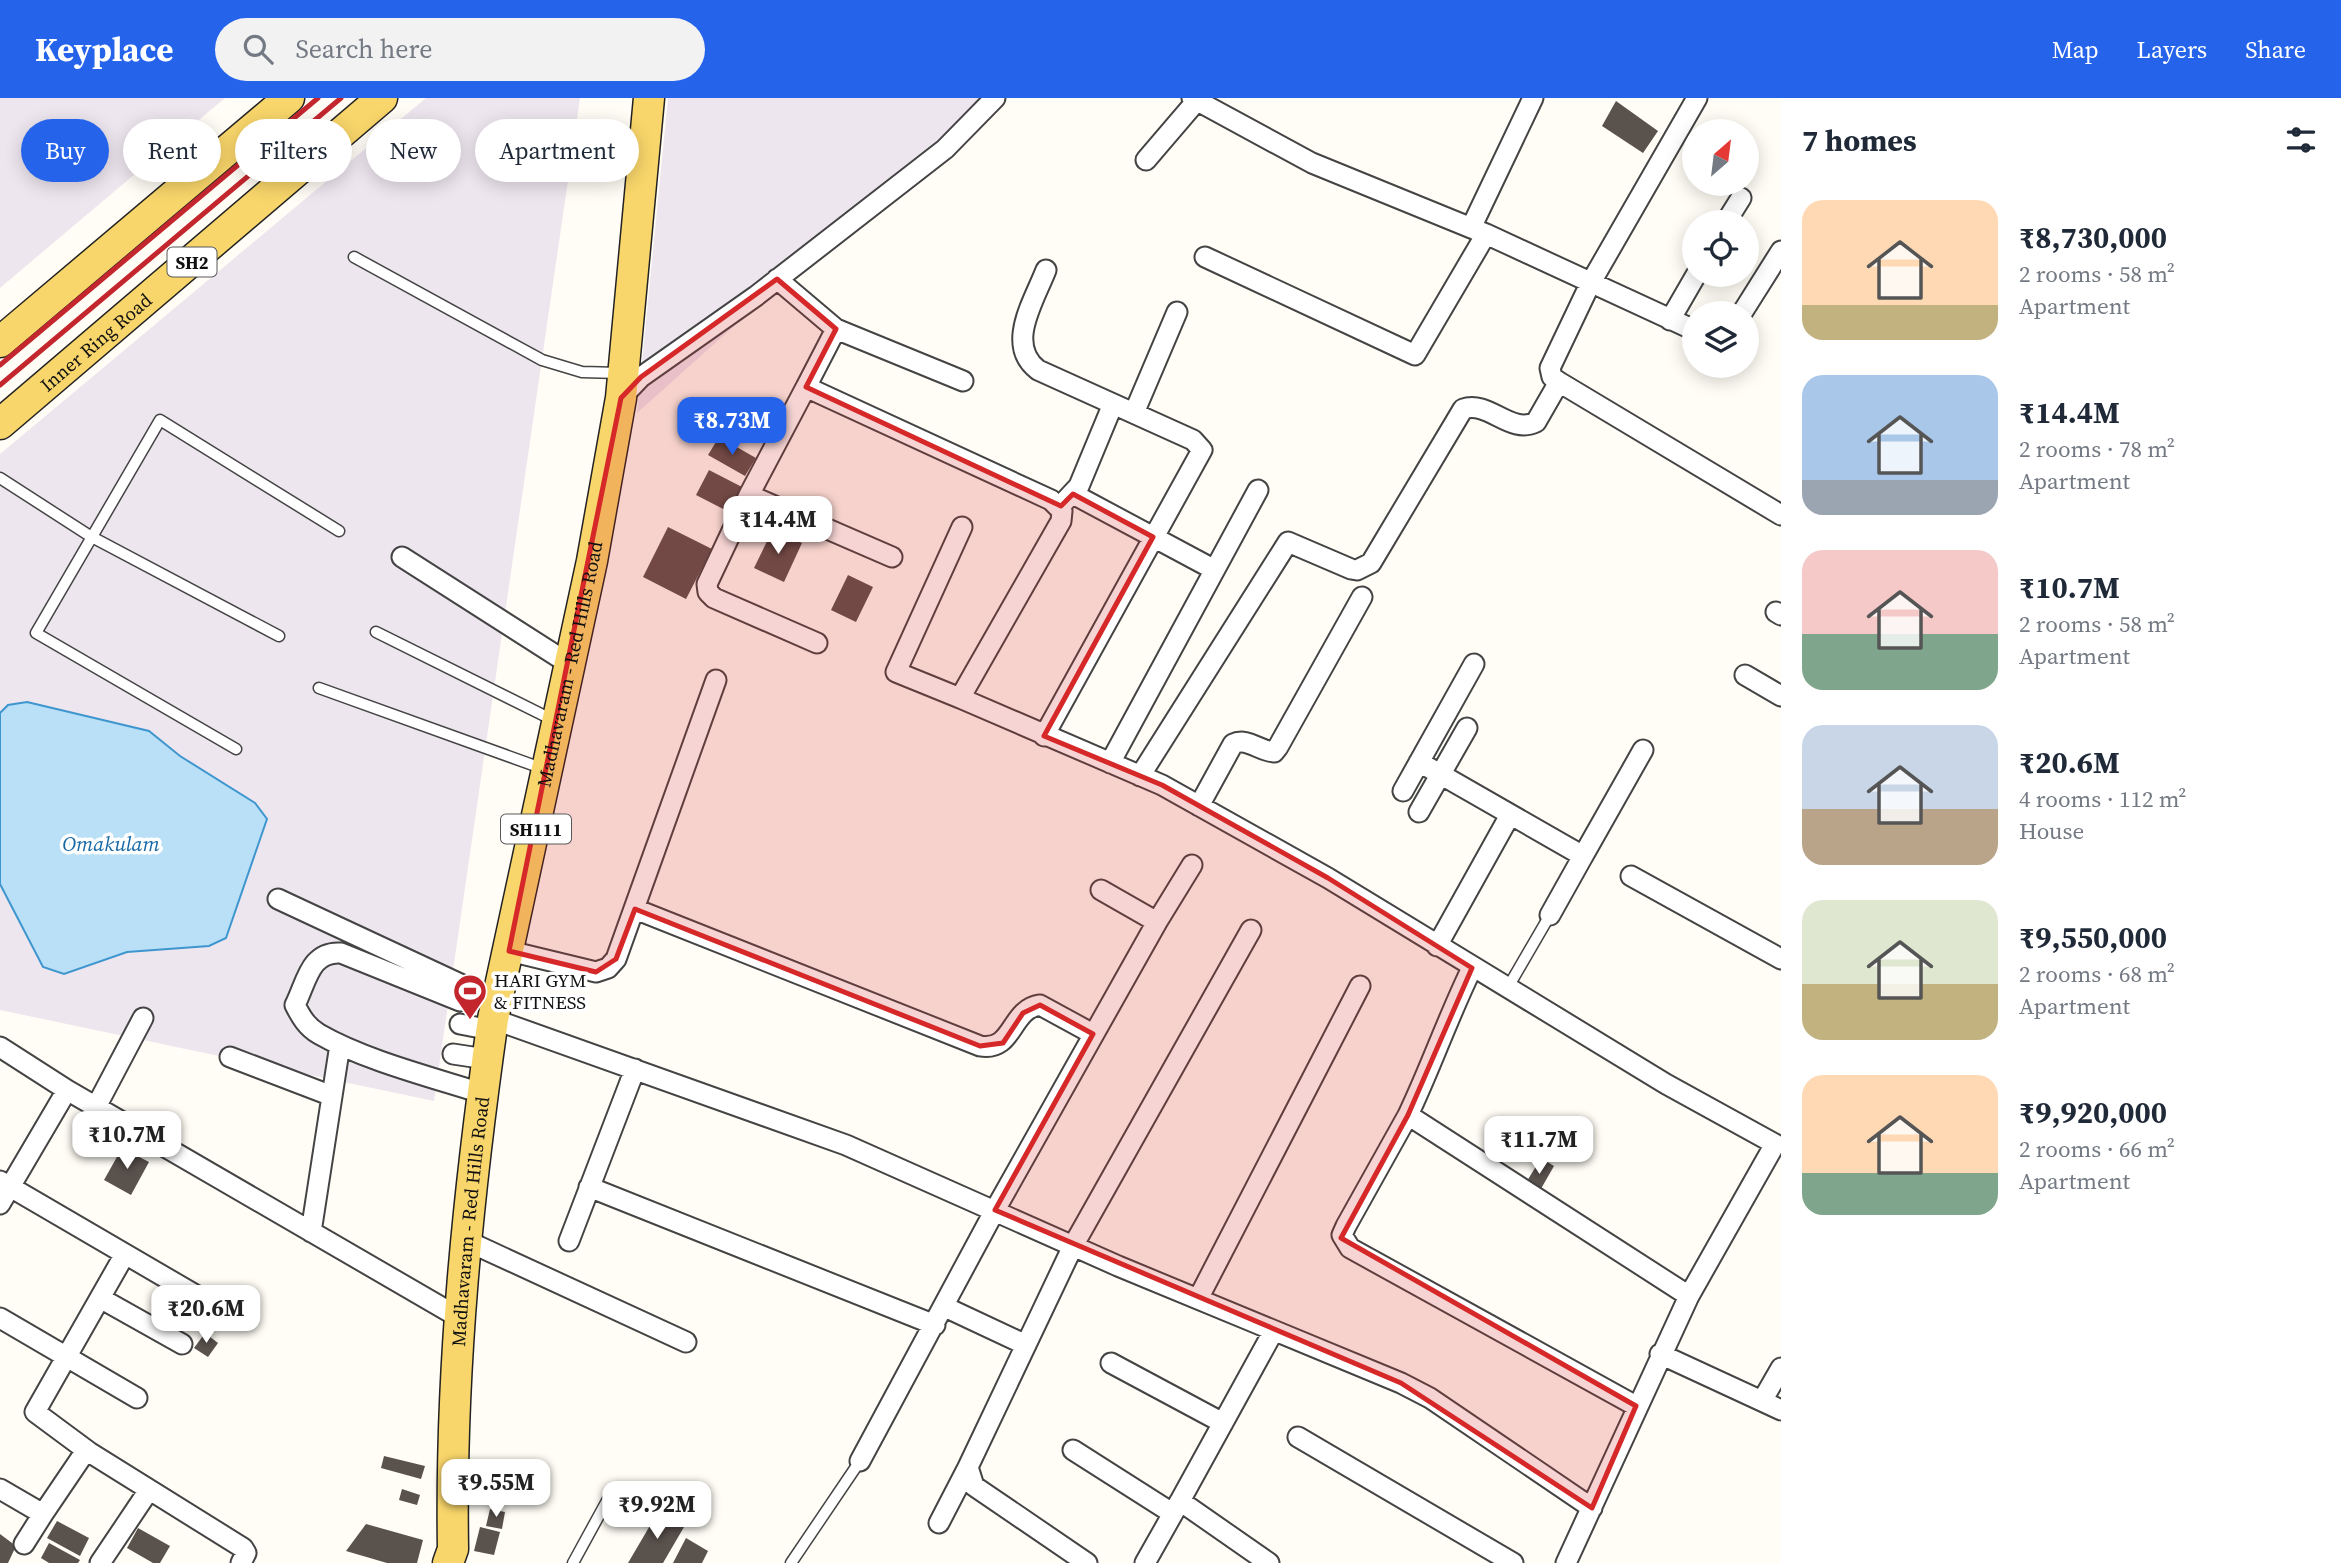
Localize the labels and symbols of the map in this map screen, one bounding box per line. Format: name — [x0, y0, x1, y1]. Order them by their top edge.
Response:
north arrow — [1682, 119, 1759, 196]
road number: SH2 — [168, 247, 216, 276]
street label: Inner Ring Road — [34, 287, 157, 397]
pin: ₹8.73M — [675, 398, 789, 457]
pin: ₹14.4M — [721, 496, 835, 556]
street label: Madhavaram - Red Hills Road — [530, 539, 608, 790]
road number: SH111 — [501, 814, 571, 844]
water label: Omakulam — [62, 829, 160, 858]
place label: HARI GYM & FITNESS — [494, 967, 586, 1015]
sports icon: HARI GYM & FITNESS — [451, 972, 489, 1021]
street label: Madhavaram - Red Hills Road — [445, 1095, 495, 1347]
pin: ₹10.7M — [70, 1112, 184, 1171]
pin: ₹11.7M — [1482, 1116, 1596, 1176]
pin: ₹20.6M — [149, 1286, 263, 1345]
pin: ₹9.55M — [439, 1460, 553, 1519]
pin: ₹9.92M — [600, 1482, 714, 1541]

